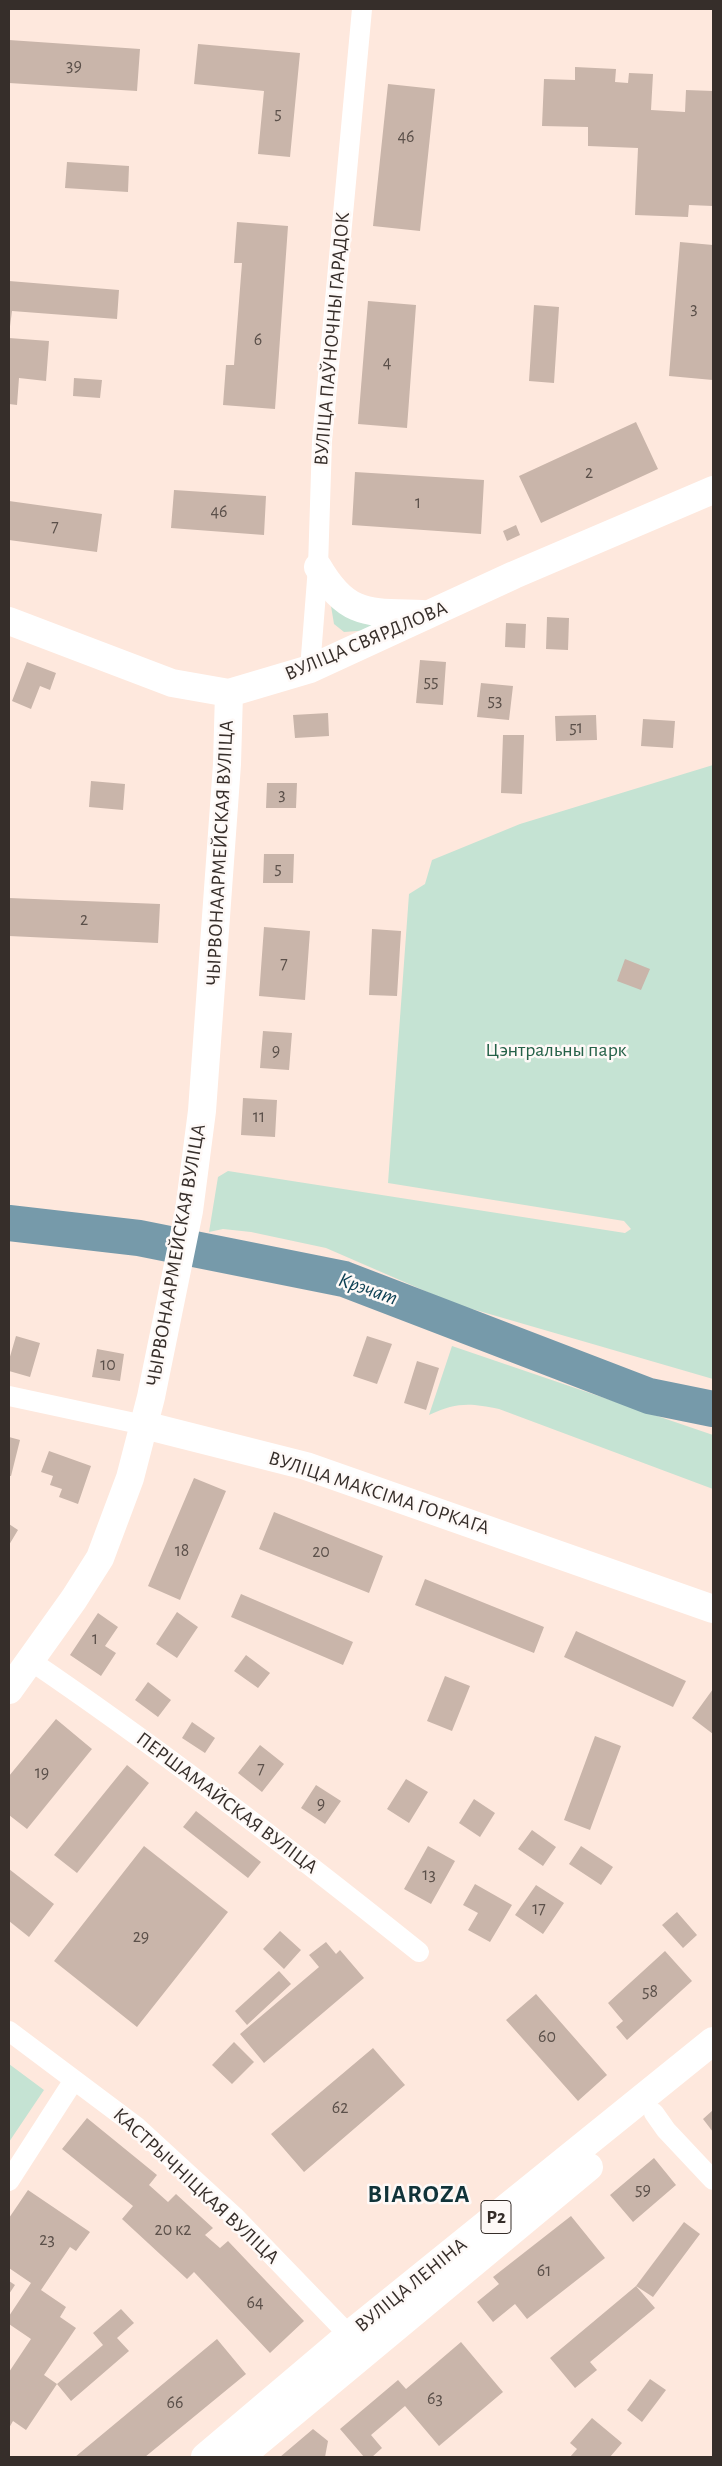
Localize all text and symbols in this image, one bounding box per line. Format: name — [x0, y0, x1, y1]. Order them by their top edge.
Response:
house number: 39 — [66, 55, 82, 77]
house number: 5 — [274, 103, 282, 125]
house number: 46 — [397, 126, 415, 148]
street label: ВУЛІЦА ПАЎНОЧНЫ ГАРАДОК — [309, 211, 355, 467]
house number: 3 — [690, 298, 698, 320]
house number: 6 — [254, 329, 262, 351]
house number: 4 — [383, 352, 391, 374]
house number: 2 — [585, 462, 593, 484]
house number: 1 — [415, 492, 421, 514]
house number: 46 — [210, 501, 228, 523]
house number: 7 — [51, 516, 59, 538]
street label: ВУЛІЦА СВЯРДЛОВА — [281, 596, 451, 686]
house number: 55 — [423, 671, 439, 693]
house number: 53 — [488, 690, 502, 712]
house number: 51 — [569, 717, 583, 739]
street label: ЧЫРВОНААРМЕЙСКАЯ ВУЛІЦА — [201, 720, 239, 986]
house number: 3 — [278, 784, 286, 806]
house number: 5 — [274, 858, 282, 880]
house number: 2 — [80, 909, 88, 931]
house number: 7 — [280, 953, 288, 975]
park label: Цэнтральны парк — [485, 1038, 627, 1062]
house number: 9 — [272, 1040, 280, 1062]
house number: 11 — [253, 1106, 265, 1128]
street label: ЧЫРВОНААРМЕЙСКАЯ ВУЛІЦА — [141, 1122, 211, 1388]
water label: Крэчат — [335, 1267, 401, 1311]
house number: 10 — [100, 1354, 116, 1376]
street label: ВУЛІЦА МАКСІМА ГОРКАГА — [265, 1446, 493, 1540]
house number: 18 — [175, 1540, 189, 1562]
house number: 20 — [312, 1541, 330, 1563]
house number: 1 — [92, 1628, 98, 1650]
street label: ПЕРШАМАЙСКАЯ ВУЛІЦА — [131, 1727, 323, 1879]
house number: 7 — [257, 1758, 265, 1780]
house number: 19 — [35, 1762, 49, 1784]
house number: 9 — [317, 1793, 325, 1815]
house number: 13 — [422, 1864, 436, 1886]
house number: 17 — [532, 1898, 546, 1920]
house number: 29 — [133, 1926, 149, 1948]
house number: 58 — [642, 1981, 658, 2003]
house number: 60 — [538, 2026, 556, 2048]
house number: 62 — [332, 2097, 348, 2119]
street label: КАСТРЫЧНІЦКАЯ ВУЛІЦА — [108, 2103, 284, 2269]
district label: BIAROZA — [367, 2179, 471, 2209]
house number: 59 — [635, 2179, 651, 2201]
road number: Р2 — [481, 2200, 511, 2234]
house number: 20 к2 — [154, 2219, 192, 2241]
house number: 23 — [39, 2229, 55, 2251]
street label: ВУЛІЦА ЛЕНІНА — [350, 2233, 472, 2337]
house number: 61 — [537, 2260, 551, 2282]
house number: 64 — [246, 2292, 264, 2314]
house number: 63 — [427, 2388, 443, 2410]
house number: 66 — [167, 2392, 183, 2414]

